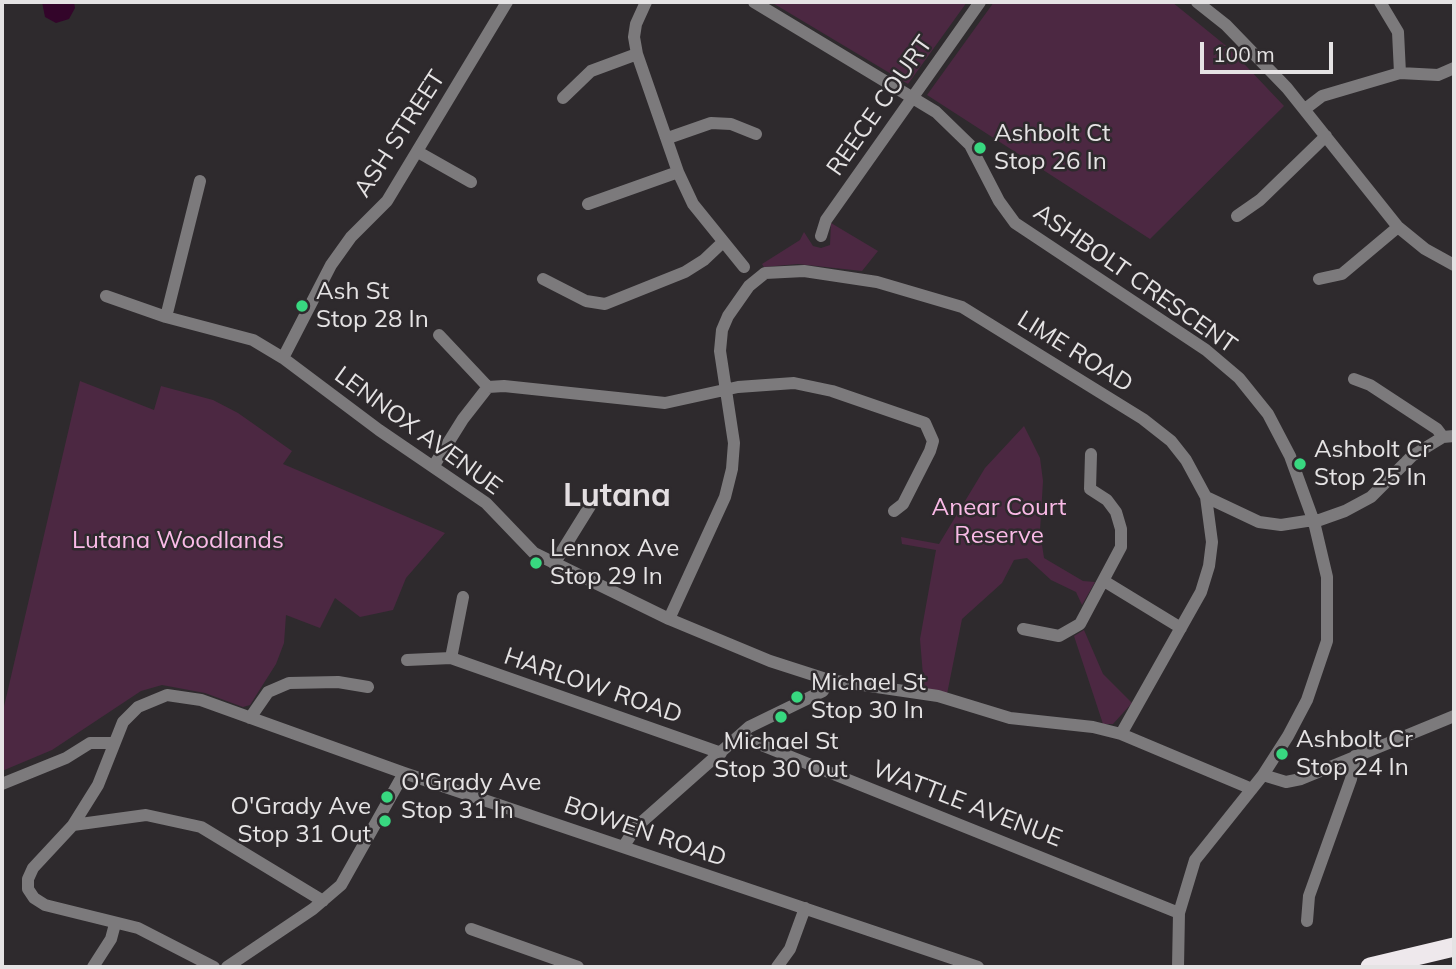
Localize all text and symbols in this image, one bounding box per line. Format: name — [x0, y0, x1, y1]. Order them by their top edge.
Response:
scale bar — [1204, 28, 1337, 72]
street label: REECE COURT — [821, 31, 939, 181]
text: 100 m — [1213, 41, 1275, 67]
street label: ASH STREET — [348, 65, 452, 203]
place label: Ashbolt Ct Stop 26 In — [994, 120, 1110, 176]
marker: Ashbolt Ct Stop 26 In — [972, 140, 988, 156]
street label: ASHBOLT CRESCENT — [1028, 198, 1242, 360]
place label: Ash St Stop 28 In — [316, 278, 429, 334]
marker: Ash St Stop 28 In — [294, 298, 310, 314]
street label: LIME ROAD — [1012, 305, 1138, 399]
street label: LENNOX AVENUE — [329, 361, 507, 501]
place label: Ashbolt Cr Stop 25 In — [1314, 436, 1431, 492]
marker: Ashbolt Cr Stop 25 In — [1292, 456, 1308, 472]
district label: Lutana — [563, 477, 671, 515]
park label: Anear Court Reserve — [931, 494, 1067, 550]
park label: Lutana Woodlands — [72, 527, 284, 555]
place label: Lennox Ave Stop 29 In — [550, 535, 679, 591]
marker: Lennox Ave Stop 29 In — [528, 555, 544, 571]
street label: HARLOW ROAD — [500, 642, 686, 730]
place label: Michael St Stop 30 In — [811, 669, 926, 725]
marker: Michael St Stop 30 In — [789, 689, 805, 705]
marker: Michael St Stop 30 Out — [773, 709, 789, 725]
place label: Ashbolt Cr Stop 24 In — [1296, 726, 1413, 782]
place label: Michael St Stop 30 Out — [714, 728, 848, 784]
marker: Ashbolt Cr Stop 24 In — [1274, 746, 1290, 762]
street label: WATTLE AVENUE — [868, 755, 1066, 853]
place label: O'Grady Ave Stop 31 In — [401, 769, 541, 825]
marker: O'Grady Ave Stop 31 In — [379, 789, 395, 805]
street label: BOWEN ROAD — [560, 791, 730, 873]
place label: O'Grady Ave Stop 31 Out — [231, 793, 371, 849]
marker: O'Grady Ave Stop 31 Out — [377, 813, 393, 829]

